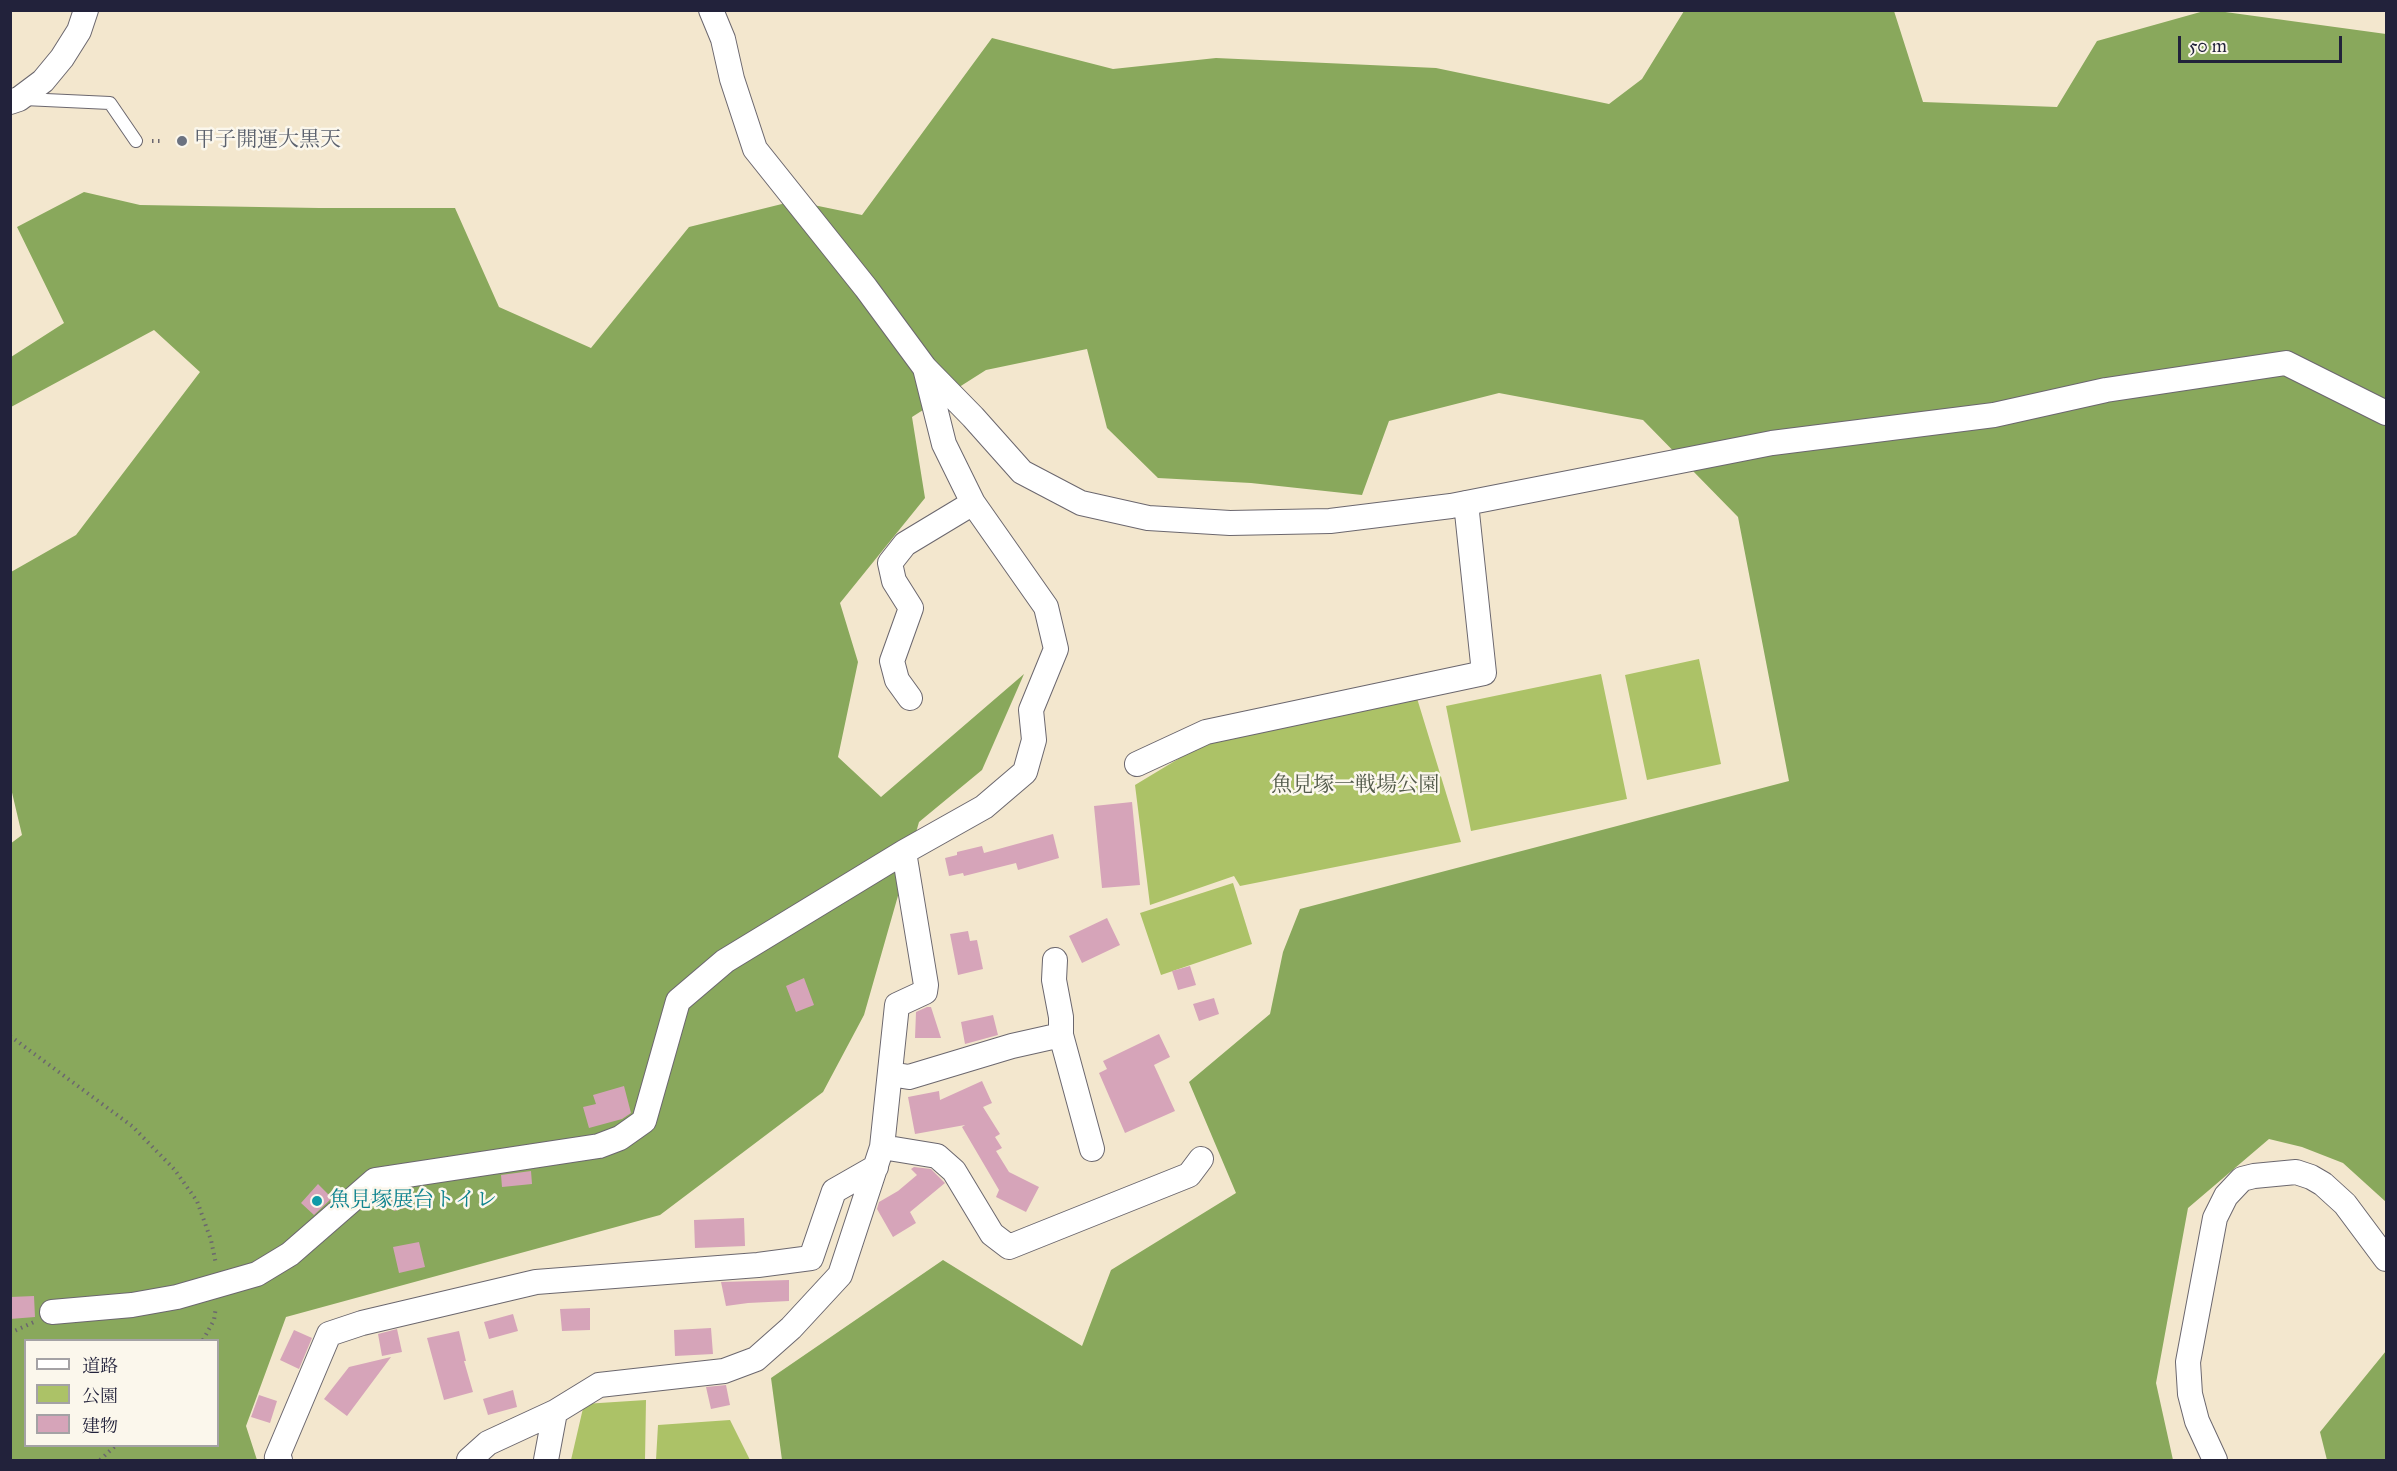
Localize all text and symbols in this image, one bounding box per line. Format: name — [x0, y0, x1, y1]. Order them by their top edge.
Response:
scale bar — [2181, 24, 2344, 62]
text: 50 m — [2189, 35, 2227, 57]
place label: 甲子開運大黒天 — [194, 128, 341, 154]
marker: 甲子開運大黒天 — [175, 134, 189, 148]
park label: 魚見塚一戦場公園 — [1271, 773, 1439, 799]
place label: 魚見塚展台トイレ — [329, 1188, 497, 1214]
marker: 魚見塚展台トイレ — [310, 1194, 324, 1208]
legend — [24, 1339, 219, 1447]
text: 道路 — [82, 1355, 118, 1377]
text: 公園 — [82, 1385, 118, 1407]
text: 建物 — [82, 1415, 118, 1437]

